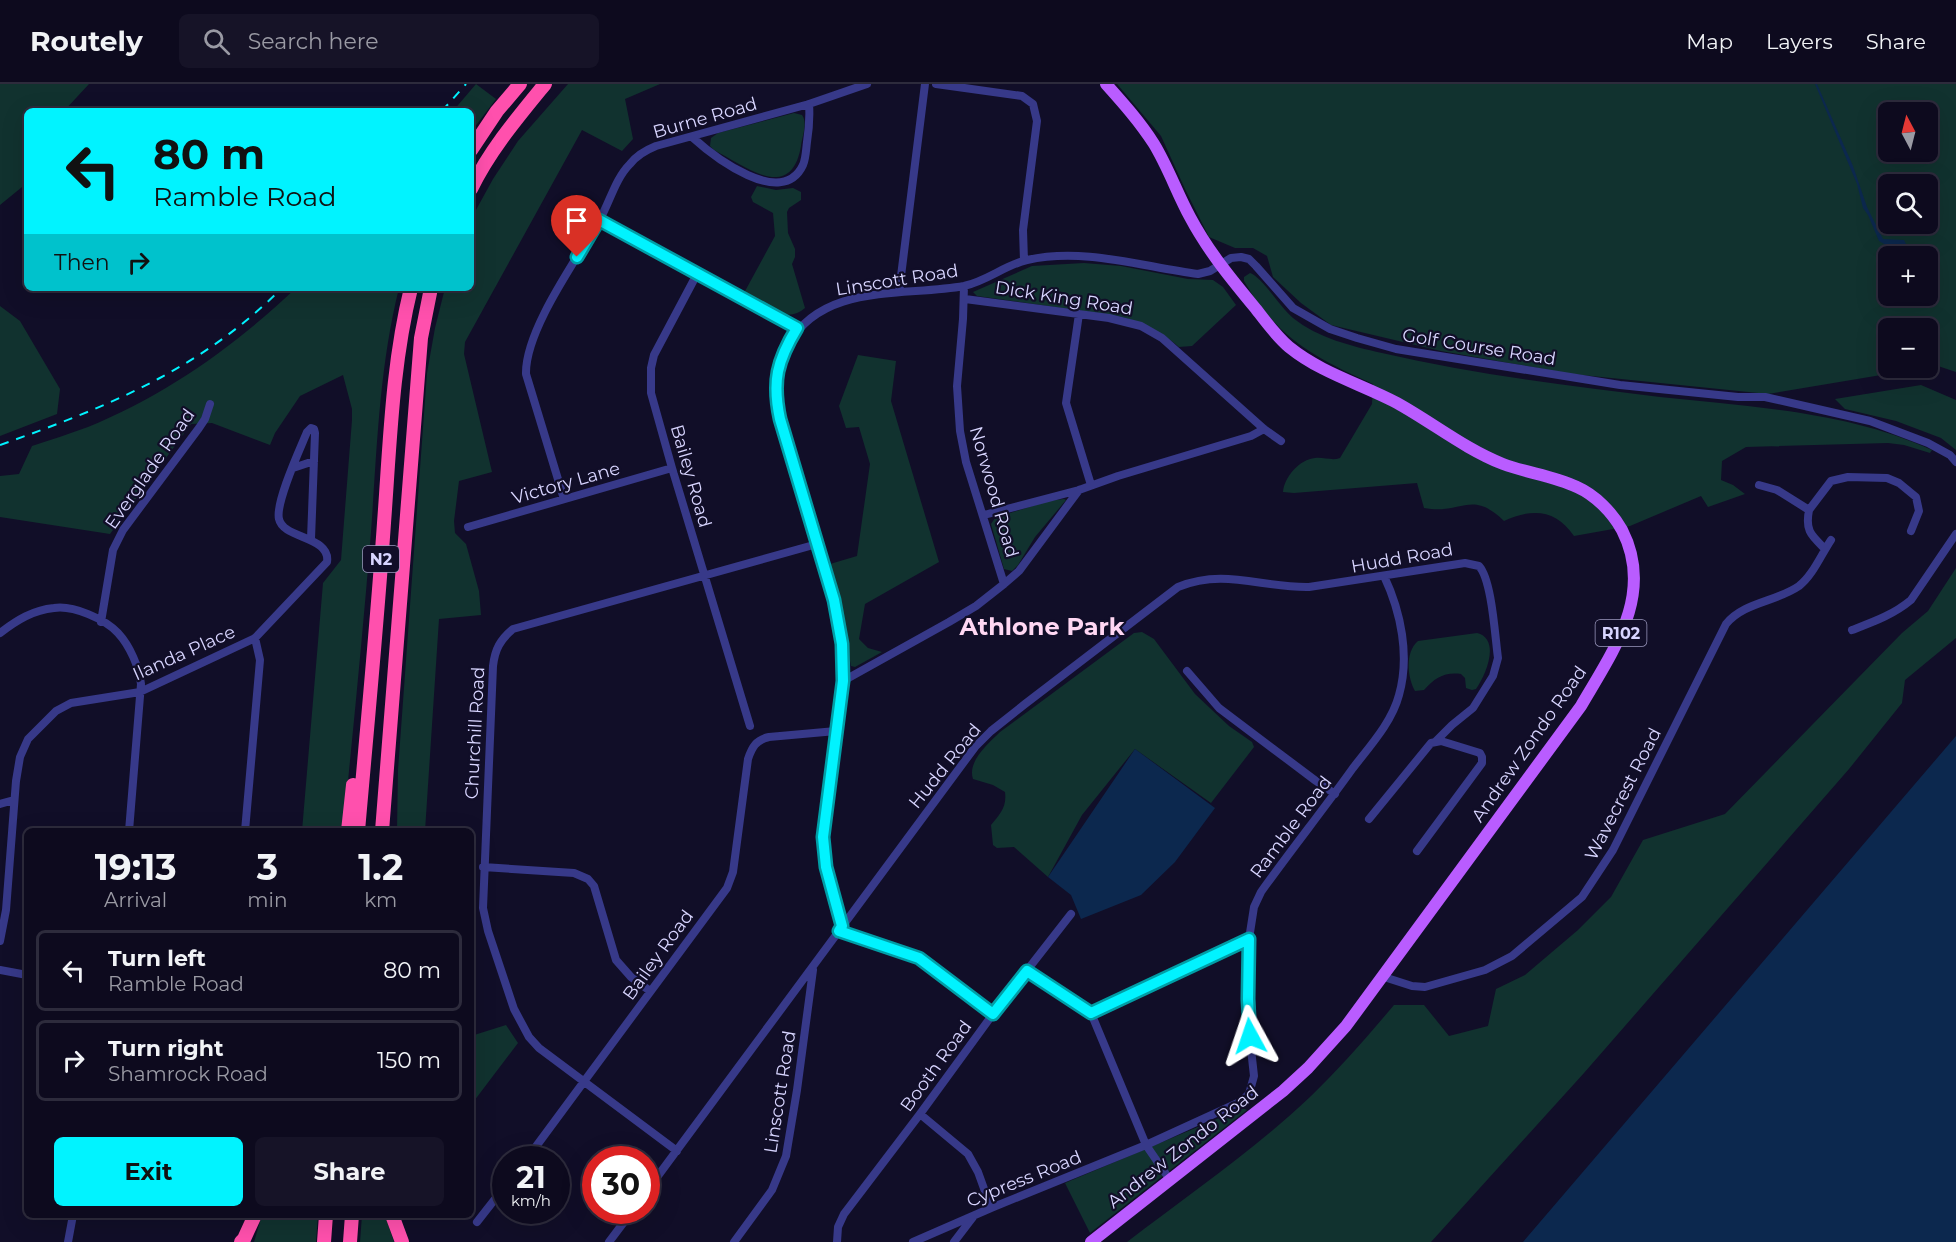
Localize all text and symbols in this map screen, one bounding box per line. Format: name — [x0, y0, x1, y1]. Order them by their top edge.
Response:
search box — [179, 14, 599, 68]
text: Routely — [30, 24, 143, 58]
icon: search — [200, 25, 233, 58]
text: Search here — [248, 28, 379, 55]
text: Map — [1686, 29, 1733, 54]
text: Layers — [1766, 29, 1833, 54]
text: Share — [1866, 29, 1926, 54]
street label: Burne Road — [650, 93, 760, 143]
north arrow — [1878, 102, 1938, 162]
map controls — [1878, 102, 1938, 378]
text: 80 m — [153, 128, 265, 180]
icon: left — [54, 132, 132, 210]
button: search — [1878, 174, 1938, 234]
text: Ramble Road — [153, 180, 337, 213]
pin — [551, 195, 602, 257]
icon: arrive — [560, 204, 593, 237]
icon: right — [122, 246, 155, 279]
button: + — [1878, 246, 1938, 306]
text: Then — [54, 249, 110, 276]
street label: Linscott Road — [834, 259, 960, 301]
street label: Dick King Road — [994, 276, 1134, 320]
button: − — [1878, 318, 1938, 378]
street label: Golf Course Road — [1401, 324, 1557, 370]
street label: Everglade Road — [100, 405, 200, 533]
street label: Bailey Road — [666, 422, 716, 530]
street label: Norwood Road — [965, 424, 1023, 560]
street label: Victory Lane — [509, 457, 623, 509]
street label: Hudd Road — [1349, 538, 1455, 578]
road number: N2 — [363, 546, 399, 572]
district label: Athlone Park — [959, 612, 1125, 641]
road number: R102 — [1596, 620, 1646, 646]
street label: Ilanda Place — [129, 621, 239, 685]
street label: Andrew Zondo Road — [1467, 662, 1591, 826]
street label: Churchill Road — [461, 666, 489, 800]
street label: Hudd Road — [904, 719, 986, 813]
street label: Wavecrest Road — [1580, 724, 1666, 864]
street label: Ramble Road — [1245, 772, 1337, 882]
text: 19:13 — [95, 845, 177, 889]
text: 3 — [257, 845, 278, 889]
text: 1.2 — [358, 845, 403, 889]
text: Arrival — [104, 888, 167, 912]
text: min — [247, 888, 287, 912]
text: km — [364, 888, 397, 912]
street label: Bailey Road — [618, 906, 698, 1004]
text: Turn left — [108, 945, 206, 972]
icon: left — [57, 954, 90, 987]
text: 80 m — [383, 957, 441, 984]
text: Ramble Road — [108, 972, 244, 996]
position arrow — [1218, 1004, 1282, 1068]
street label: Booth Road — [896, 1016, 976, 1116]
street label: Linscott Road — [759, 1029, 801, 1155]
text: Turn right — [108, 1035, 223, 1062]
icon: right — [57, 1044, 90, 1077]
text: 150 m — [377, 1047, 441, 1074]
text: Shamrock Road — [108, 1062, 268, 1086]
street label: Andrew Zondo Road — [1103, 1081, 1263, 1213]
button: Exit — [54, 1137, 243, 1206]
button: Share — [255, 1137, 444, 1206]
speed limit sign: 30 — [582, 1146, 660, 1224]
street label: Cypress Road — [963, 1146, 1085, 1212]
text: 21 — [516, 1159, 546, 1196]
text: km/h — [511, 1191, 551, 1210]

